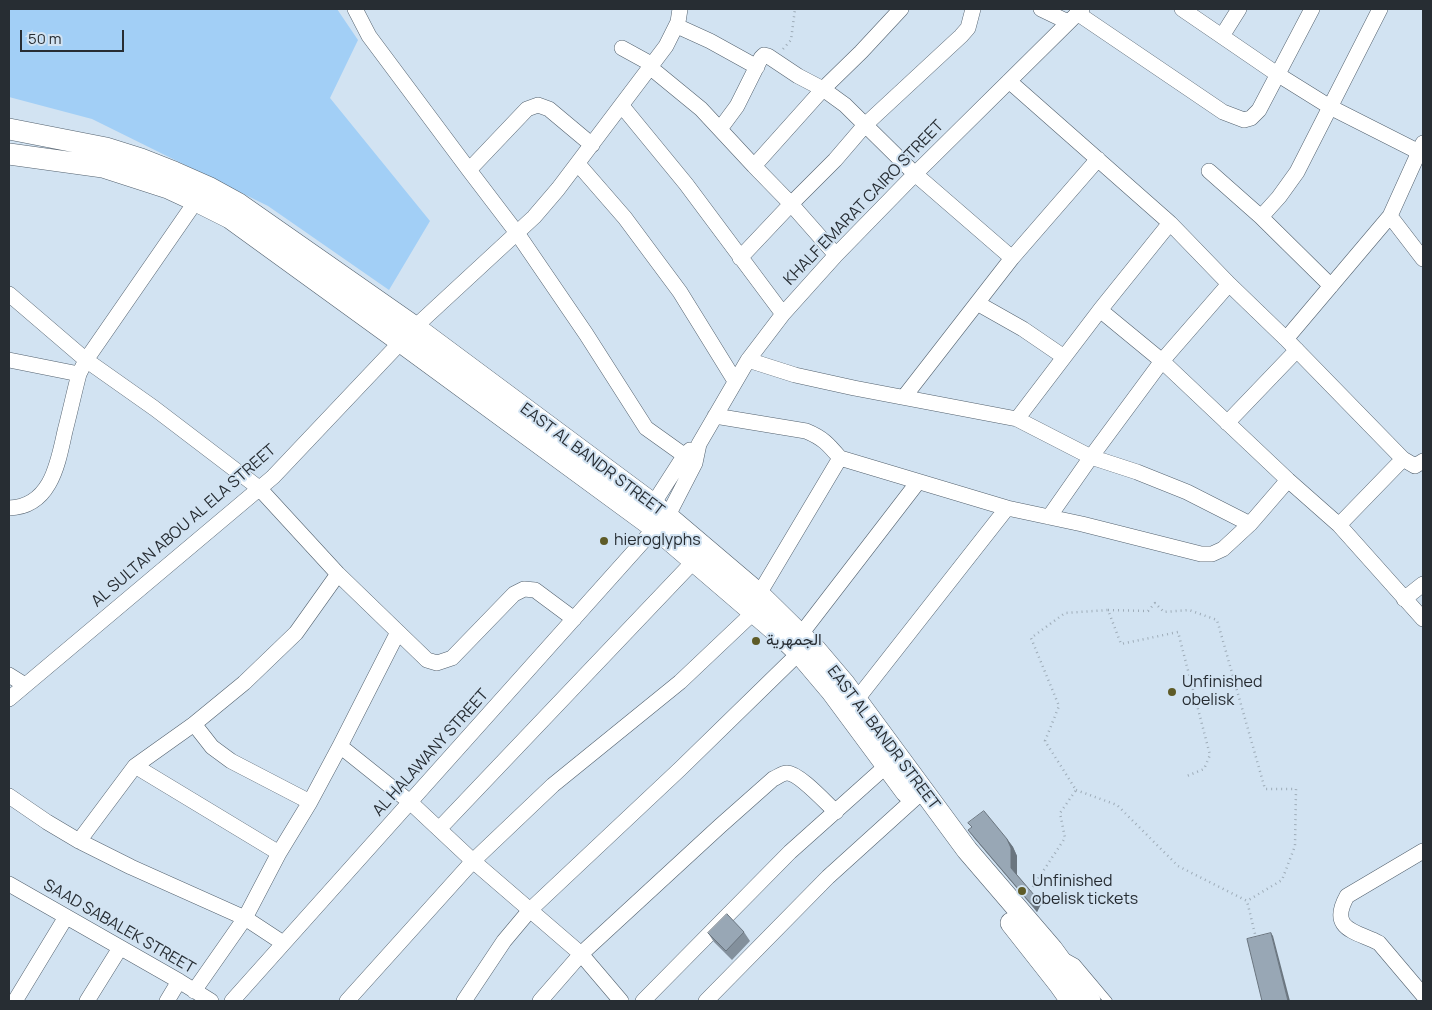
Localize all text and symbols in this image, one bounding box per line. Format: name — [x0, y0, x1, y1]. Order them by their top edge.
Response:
scale bar — [22, 20, 126, 52]
text: 50 m — [28, 28, 62, 49]
street label: KHALF EMARAT CAIRO STREET — [780, 117, 948, 289]
street label: EAST AL BANDR STREET — [516, 400, 668, 520]
street label: AL SULTAN ABOU AL ELA STREET — [88, 441, 280, 611]
place label: hieroglyphs — [614, 531, 701, 551]
marker: hieroglyphs — [598, 535, 610, 547]
place label: الجمهرية — [766, 631, 822, 651]
marker: الجمهرية — [750, 635, 762, 647]
street label: EAST AL BANDR STREET — [823, 662, 943, 814]
place label: Unfinished obelisk — [1182, 673, 1262, 711]
street label: AL HALAWANY STREET — [369, 686, 493, 820]
marker: Unfinished obelisk — [1166, 686, 1178, 698]
place label: Unfinished obelisk tickets — [1032, 872, 1138, 910]
street label: SAAD SABALEK STREET — [40, 876, 198, 978]
marker: Unfinished obelisk tickets — [1016, 885, 1028, 897]

